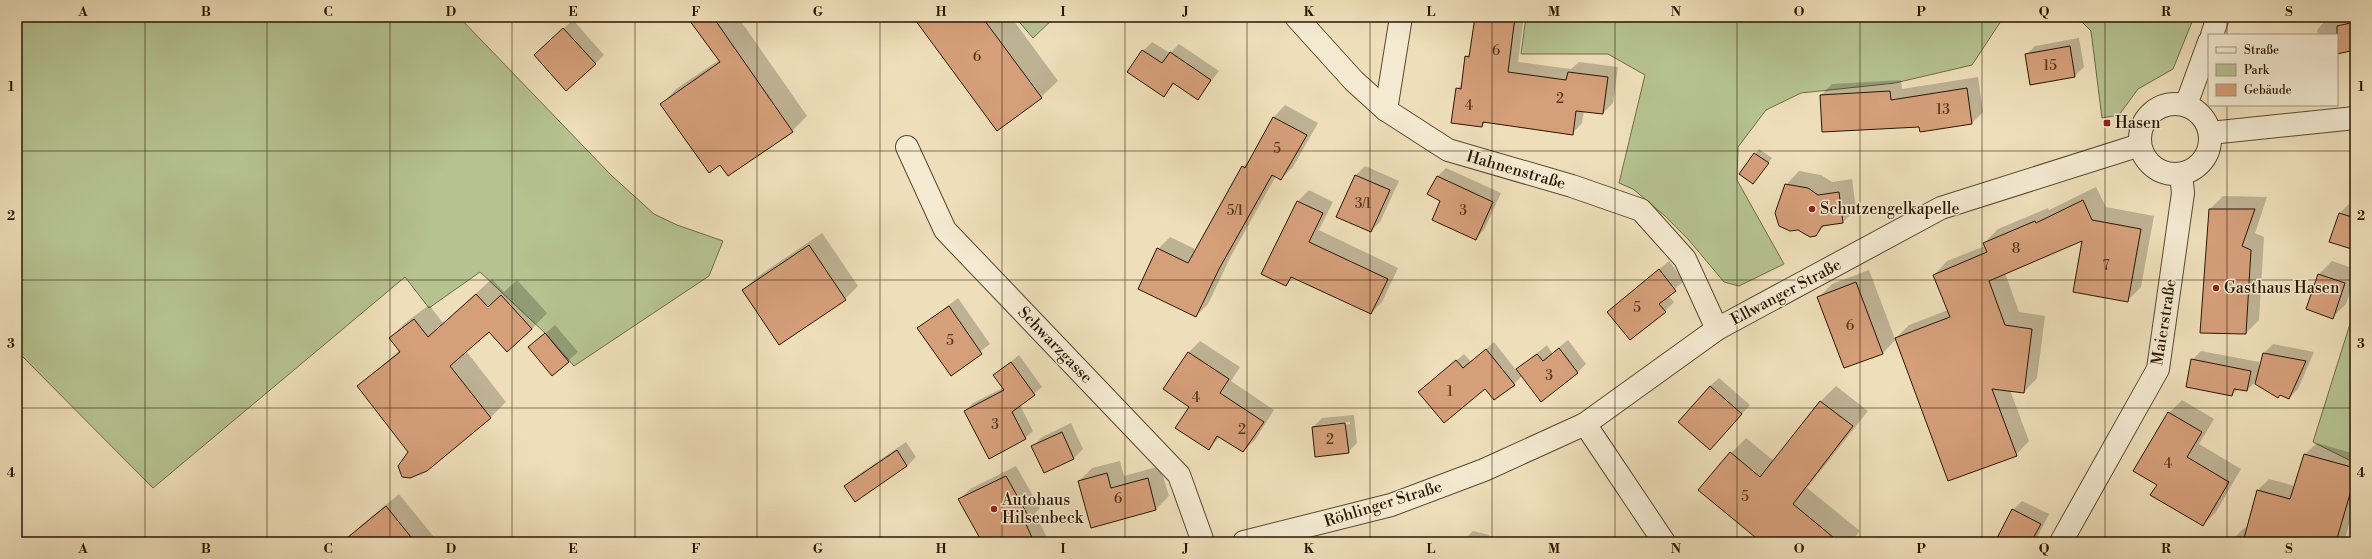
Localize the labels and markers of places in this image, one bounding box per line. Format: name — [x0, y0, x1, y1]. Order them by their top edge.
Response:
place label: Hasen — [2115, 113, 2161, 133]
marker: Hasen — [2102, 118, 2112, 128]
place label: Schutzengelkapelle — [1820, 199, 1960, 219]
marker: Schutzengelkapelle — [1807, 204, 1817, 214]
place label: Gasthaus Hasen — [2224, 278, 2340, 298]
marker: Gasthaus Hasen — [2211, 283, 2221, 293]
place label: Autohaus Hilsenbeck — [1001, 490, 1085, 528]
marker: Autohaus Hilsenbeck — [989, 504, 999, 514]

